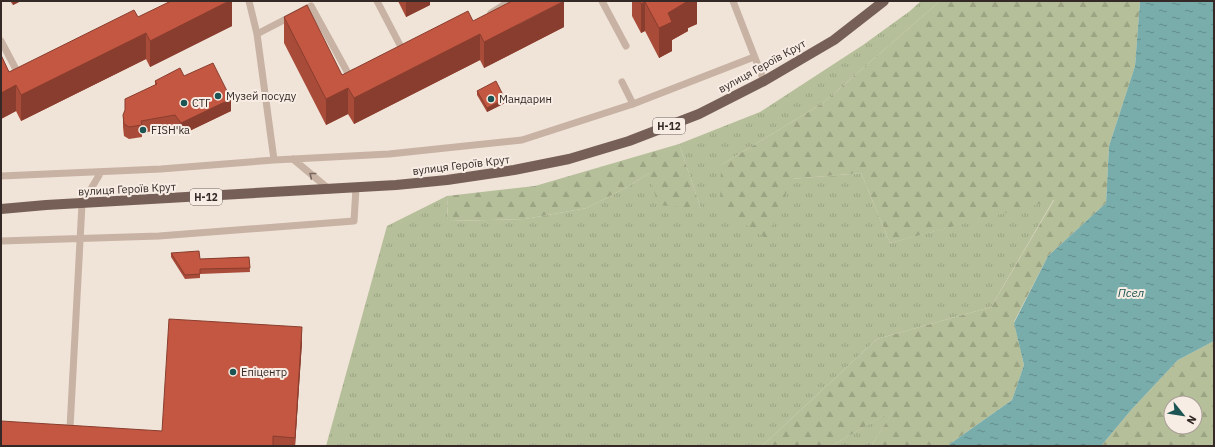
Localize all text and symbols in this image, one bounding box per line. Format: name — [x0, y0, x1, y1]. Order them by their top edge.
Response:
street label: вулиця Героїв Крут — [716, 36, 808, 96]
place label: Музей посуду — [226, 89, 297, 103]
marker: Музей посуду — [213, 91, 223, 101]
place label: Мандарин — [499, 92, 552, 106]
marker: Мандарин — [486, 94, 496, 104]
place label: СТГ — [192, 96, 211, 110]
marker: СТГ — [179, 98, 189, 108]
road number: Н-12 — [653, 118, 685, 134]
place label: FISH'ka — [151, 123, 190, 137]
marker: FISH'ka — [138, 125, 148, 135]
street label: вулиця Героїв Крут — [412, 152, 510, 178]
one-way arrow — [309, 172, 316, 179]
street label: вулиця Героїв Крут — [78, 179, 176, 199]
road number: Н-12 — [190, 189, 222, 205]
water label: Псел — [1118, 285, 1145, 300]
place label: Епіцентр — [241, 365, 287, 379]
marker: Епіцентр — [228, 367, 238, 377]
north arrow — [1163, 395, 1203, 435]
text: N — [1184, 413, 1200, 427]

